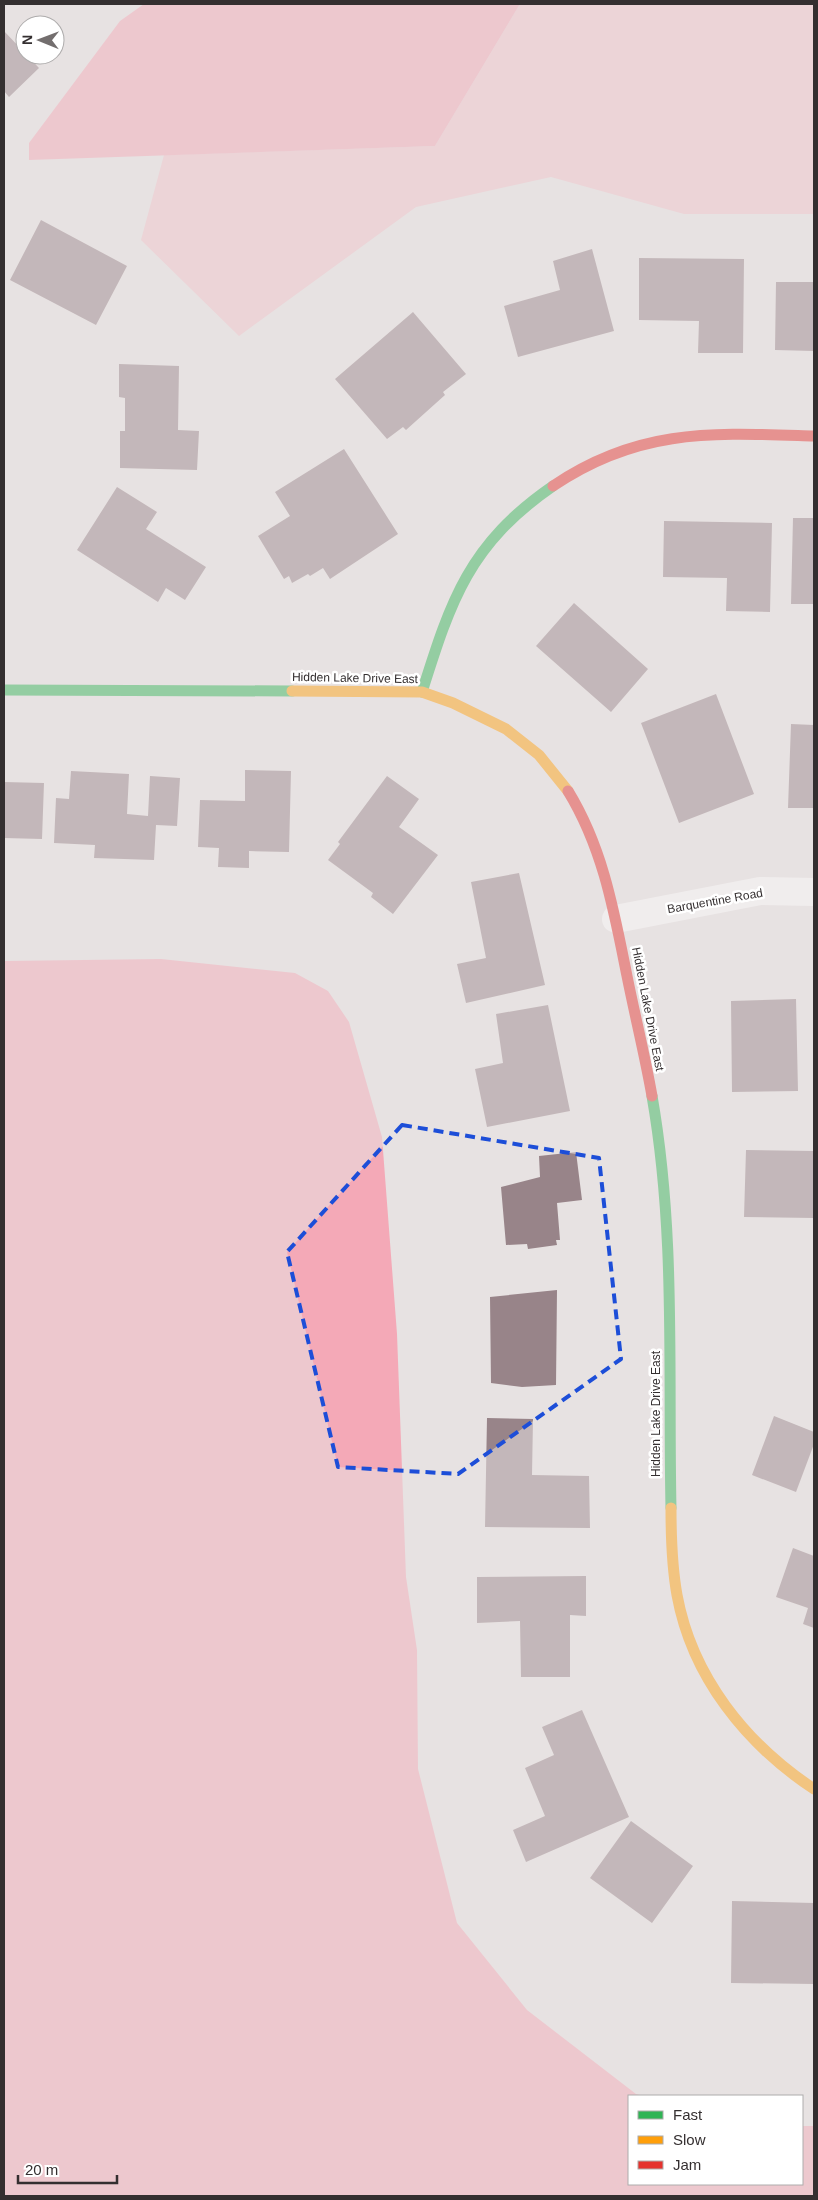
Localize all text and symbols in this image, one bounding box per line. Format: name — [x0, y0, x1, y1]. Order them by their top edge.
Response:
north arrow — [15, 15, 65, 65]
text: N — [19, 35, 35, 45]
street label: Hidden Lake Drive East — [292, 670, 419, 686]
street label: Barquentine Road — [666, 886, 764, 916]
street label: Hidden Lake Drive East — [629, 946, 667, 1073]
street label: Hidden Lake Drive East — [649, 1350, 663, 1477]
legend — [628, 2095, 803, 2185]
text: Fast — [673, 2106, 703, 2123]
text: Slow — [673, 2131, 706, 2148]
scale bar — [18, 2152, 116, 2184]
text: Jam — [673, 2156, 701, 2173]
text: 20 m — [25, 2161, 58, 2178]

